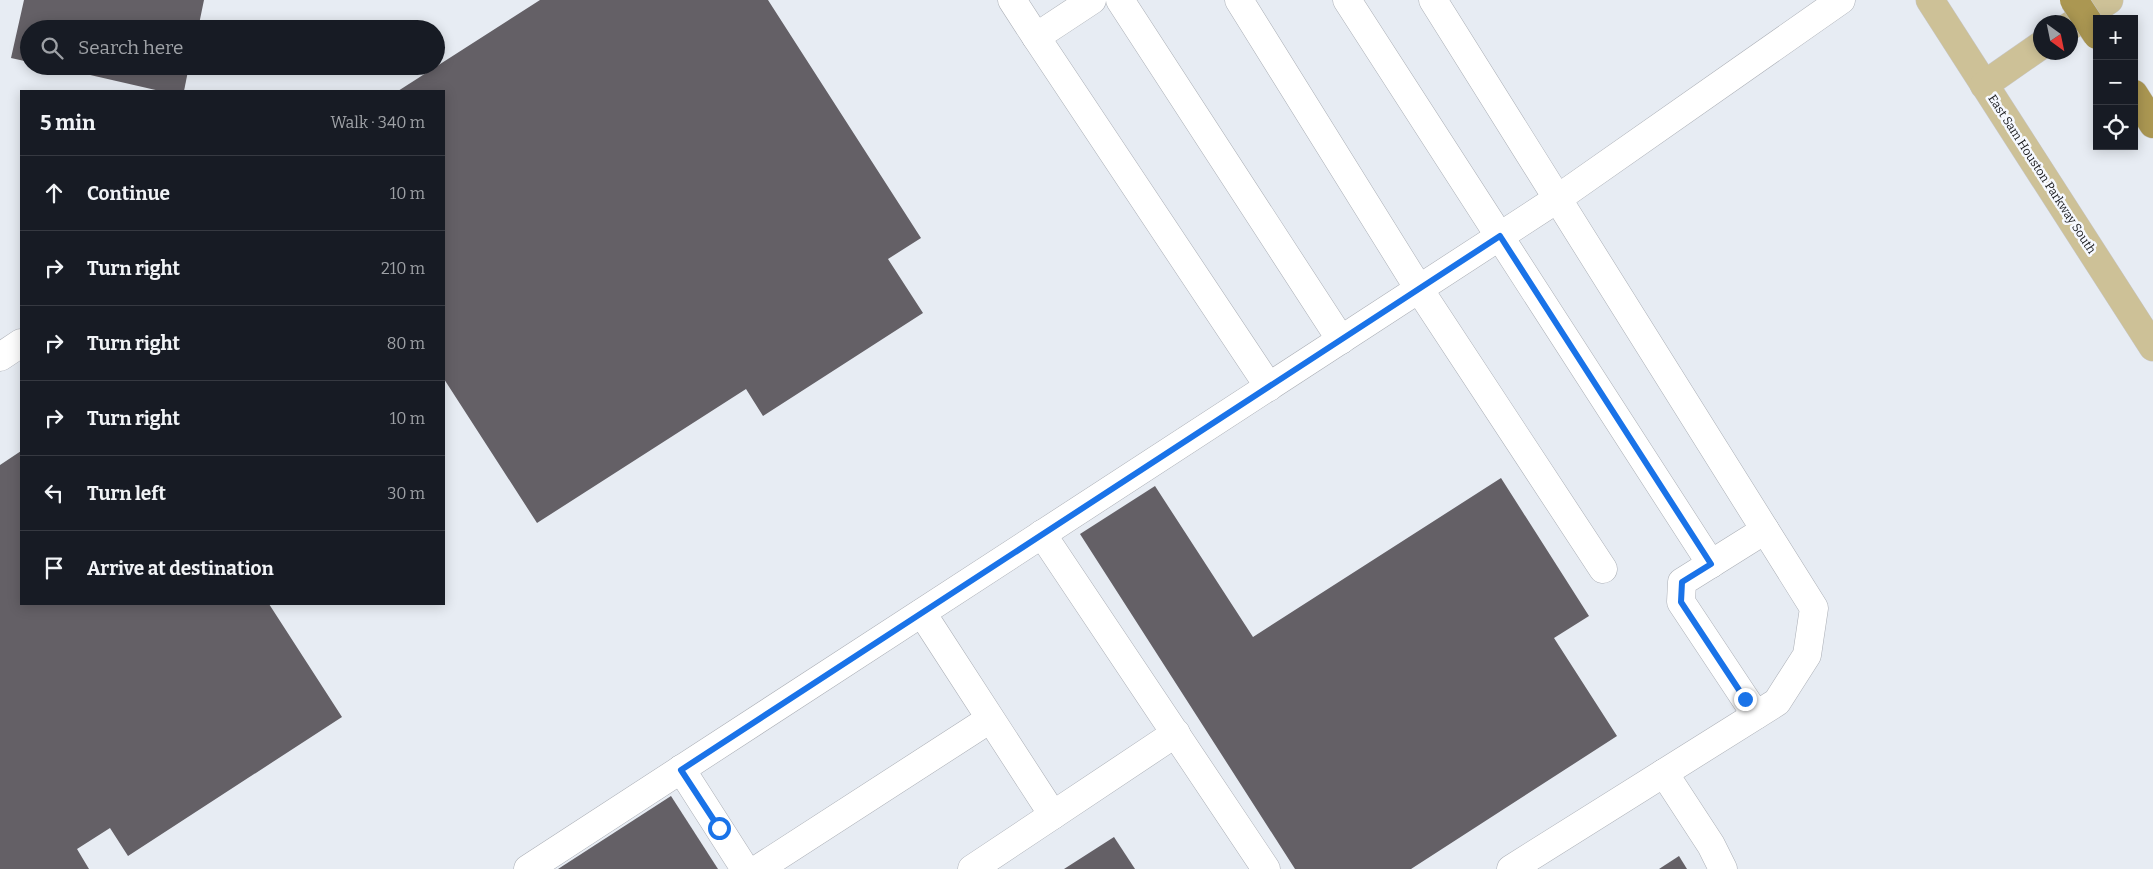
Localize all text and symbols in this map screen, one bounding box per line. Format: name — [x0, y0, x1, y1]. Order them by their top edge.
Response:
north arrow — [2033, 15, 2078, 60]
map controls — [2093, 15, 2138, 150]
button: + — [2093, 15, 2138, 60]
search box — [20, 20, 445, 75]
icon: search — [38, 34, 66, 62]
text: Search here — [78, 36, 183, 59]
button: − — [2093, 60, 2138, 105]
street label: East Sam Houston Parkway South — [1985, 92, 2099, 257]
button: locate — [2093, 105, 2138, 150]
text: 5 min — [40, 110, 96, 136]
text: Walk · 340 m — [331, 113, 425, 132]
icon: ahead — [40, 179, 68, 207]
text: Continue — [87, 182, 170, 205]
text: 10 m — [390, 184, 425, 203]
icon: right — [40, 254, 68, 282]
text: Turn right — [87, 257, 180, 280]
text: 210 m — [381, 259, 425, 278]
icon: right — [40, 329, 68, 357]
text: Turn right — [87, 332, 180, 355]
text: 80 m — [387, 334, 425, 353]
icon: right — [40, 404, 68, 432]
text: Turn right — [87, 407, 180, 430]
text: 10 m — [390, 409, 425, 428]
icon: left — [40, 479, 68, 507]
text: Turn left — [87, 482, 166, 505]
text: 30 m — [387, 484, 425, 503]
icon: arrive — [40, 554, 68, 582]
text: Arrive at destination — [87, 557, 274, 580]
route end — [1734, 688, 1757, 711]
route start — [708, 817, 731, 840]

